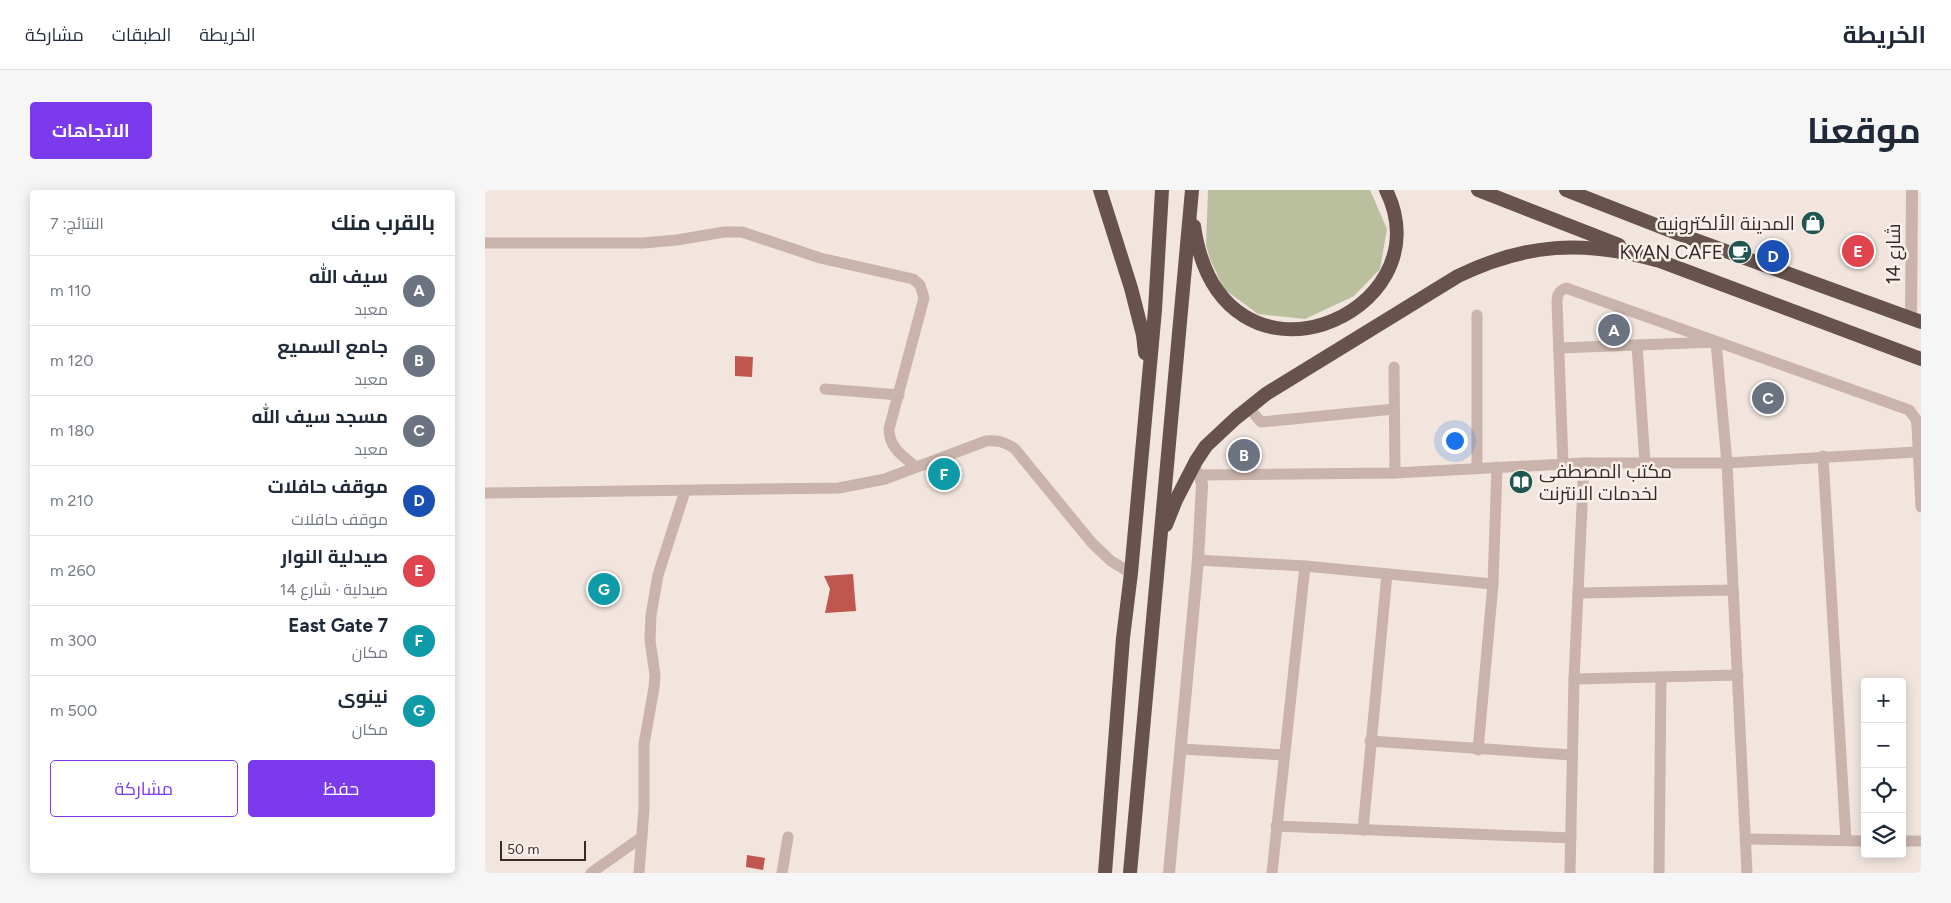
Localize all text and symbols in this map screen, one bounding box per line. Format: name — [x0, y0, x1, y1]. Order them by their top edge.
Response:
text: الخريطة — [1843, 20, 1926, 49]
text: مشاركة — [25, 24, 84, 46]
text: الطبقات — [112, 24, 171, 46]
text: الخريطة — [199, 24, 256, 46]
button: الاتجاهات — [30, 102, 152, 159]
text: موقعنا — [1807, 110, 1921, 152]
text: بالقرب منك — [331, 210, 435, 235]
shop icon: المدينة الألكترونية — [1800, 210, 1826, 236]
place label: المدينة الألكترونية — [1657, 212, 1795, 235]
text: النتائج: 7 — [50, 214, 104, 233]
street label: شارع 14 — [1882, 223, 1907, 285]
pin: E — [1842, 232, 1874, 270]
pin: D — [1757, 237, 1789, 275]
cafe icon: KYAN CAFE — [1727, 239, 1753, 265]
place label: KYAN CAFE — [1620, 241, 1723, 264]
text: سيف الله — [309, 265, 388, 288]
text: 110 m — [50, 281, 91, 300]
text: A — [413, 281, 425, 300]
text: معبد — [354, 300, 388, 319]
pin: A — [1598, 311, 1630, 349]
text: جامع السميع — [277, 335, 388, 358]
text: 120 m — [50, 351, 93, 370]
text: B — [414, 351, 424, 370]
text: معبد — [354, 370, 388, 389]
pin: C — [1752, 379, 1784, 417]
text: مسجد سيف الله — [252, 405, 388, 428]
text: 180 m — [50, 421, 94, 440]
text: C — [413, 421, 425, 440]
your location — [1442, 428, 1468, 454]
pin: B — [1228, 436, 1260, 474]
text: معبد — [354, 440, 388, 459]
pin: F — [928, 455, 960, 493]
place label: مكتب المصطفى لخدمات الانترنت — [1539, 460, 1672, 505]
library icon: مكتب المصطفى لخدمات الانترنت — [1508, 469, 1534, 495]
text: موقف حافلات — [268, 475, 388, 498]
text: 210 m — [50, 491, 93, 510]
text: D — [413, 491, 425, 510]
text: موقف حافلات — [291, 510, 388, 529]
text: صيدلية النوار — [281, 545, 388, 568]
text: 260 m — [50, 561, 96, 580]
text: E — [414, 561, 424, 580]
pin: G — [588, 570, 620, 608]
text: صيدلية · شارع 14 — [280, 580, 388, 599]
text: East Gate 7 — [288, 614, 388, 637]
text: 300 m — [50, 631, 97, 650]
text: F — [415, 631, 423, 650]
text: مكان — [352, 643, 388, 662]
map controls — [1861, 678, 1906, 858]
button: + — [1861, 678, 1906, 723]
text: نينوى — [338, 685, 388, 708]
text: 500 m — [50, 701, 97, 720]
text: G — [413, 701, 425, 720]
text: مكان — [352, 720, 388, 739]
button: − — [1861, 723, 1906, 768]
button: مشاركة — [50, 760, 238, 817]
button: حفظ — [248, 760, 435, 817]
button: locate — [1861, 768, 1906, 813]
button: layers — [1861, 813, 1906, 858]
scale bar — [500, 838, 586, 861]
text: 50 m — [507, 841, 539, 858]

